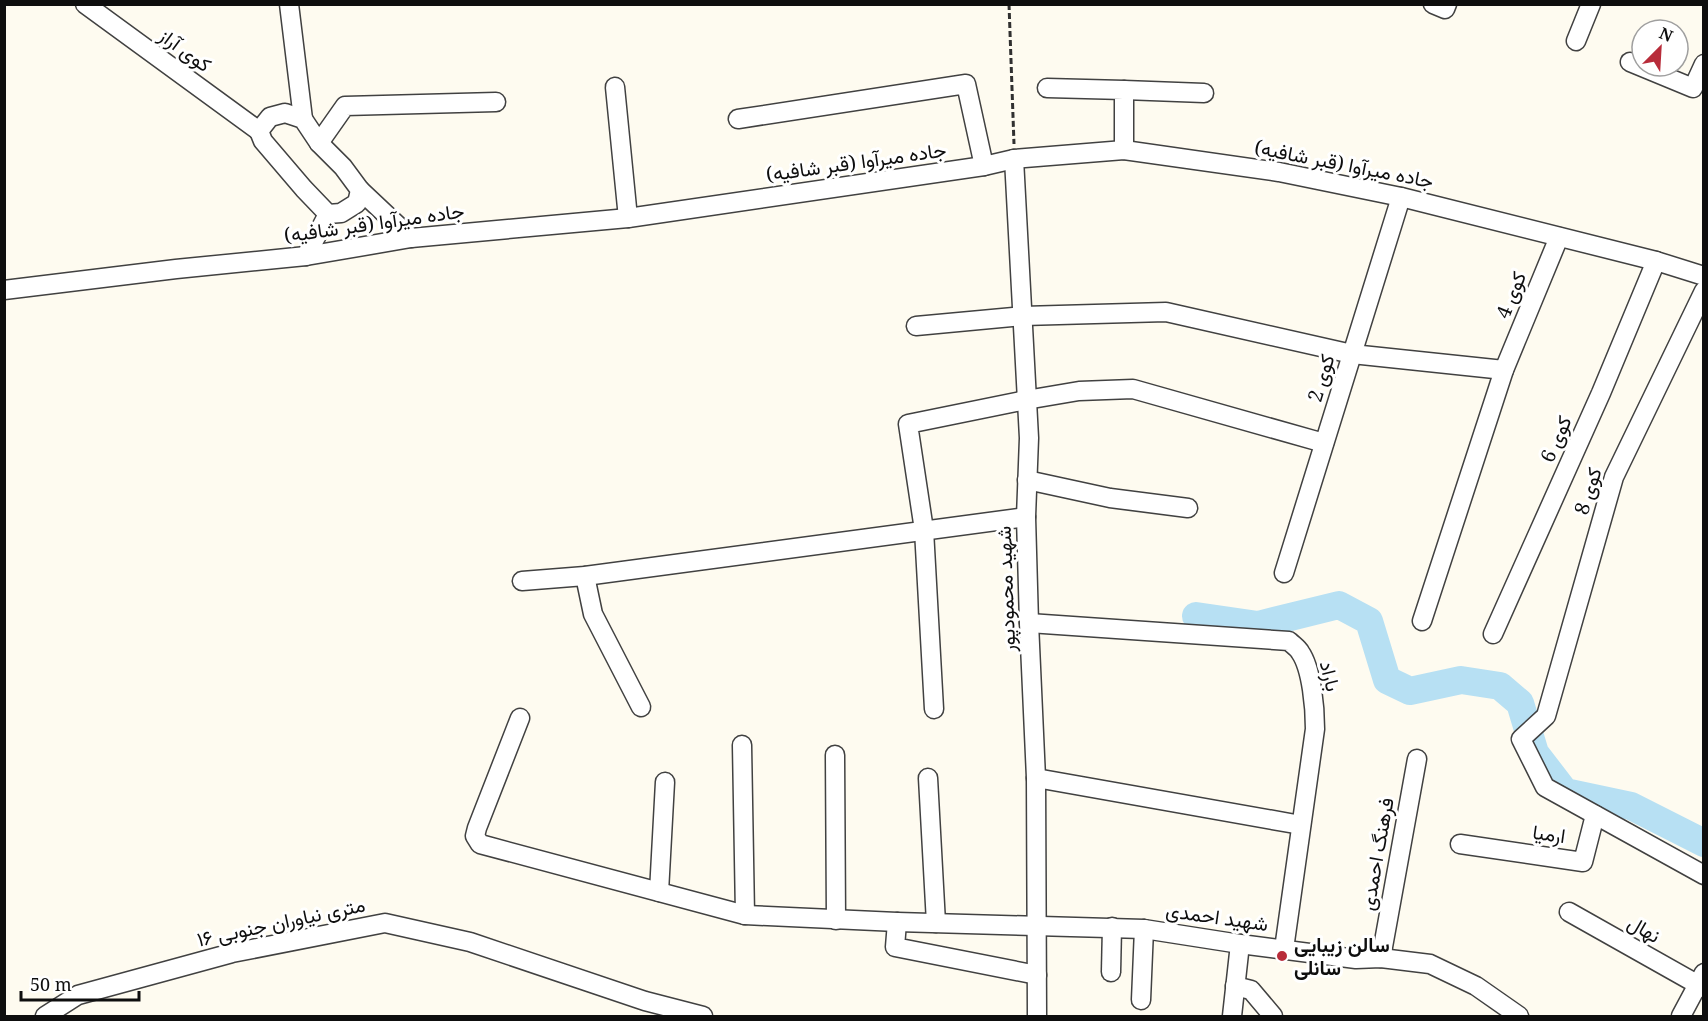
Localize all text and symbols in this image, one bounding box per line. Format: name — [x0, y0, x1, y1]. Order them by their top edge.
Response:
north arrow — [1630, 18, 1690, 78]
street label: کوی آراز — [153, 21, 217, 78]
text: N — [1656, 22, 1677, 47]
street label: جاده میرآوا (قبر شافیه) — [1252, 133, 1436, 194]
street label: جاده میرآوا (قبر شافیه) — [764, 135, 948, 188]
street label: جاده میرآوا (قبر شافیه) — [282, 196, 466, 249]
street label: کوی 4 — [1489, 267, 1532, 322]
street label: کوی 2 — [1301, 351, 1341, 405]
street label: کوی 6 — [1533, 411, 1578, 466]
street label: کوی 8 — [1567, 464, 1608, 518]
street label: شهید محمودپور — [990, 525, 1022, 654]
street label: باراد — [1314, 658, 1347, 694]
street label: فرهنگ احمدی — [1353, 795, 1400, 913]
street label: ارمیا — [1531, 818, 1567, 849]
street label: ۱۶ متری نیاوران جنوبی — [194, 890, 367, 953]
street label: شهید احمدی — [1164, 896, 1270, 937]
street label: نهال — [1623, 908, 1666, 949]
place label: سالن زیبایی سانلی — [1294, 931, 1390, 981]
marker: سالن زیبایی سانلی — [1275, 949, 1289, 963]
scale bar — [21, 964, 140, 1002]
text: 50 m — [30, 972, 72, 996]

